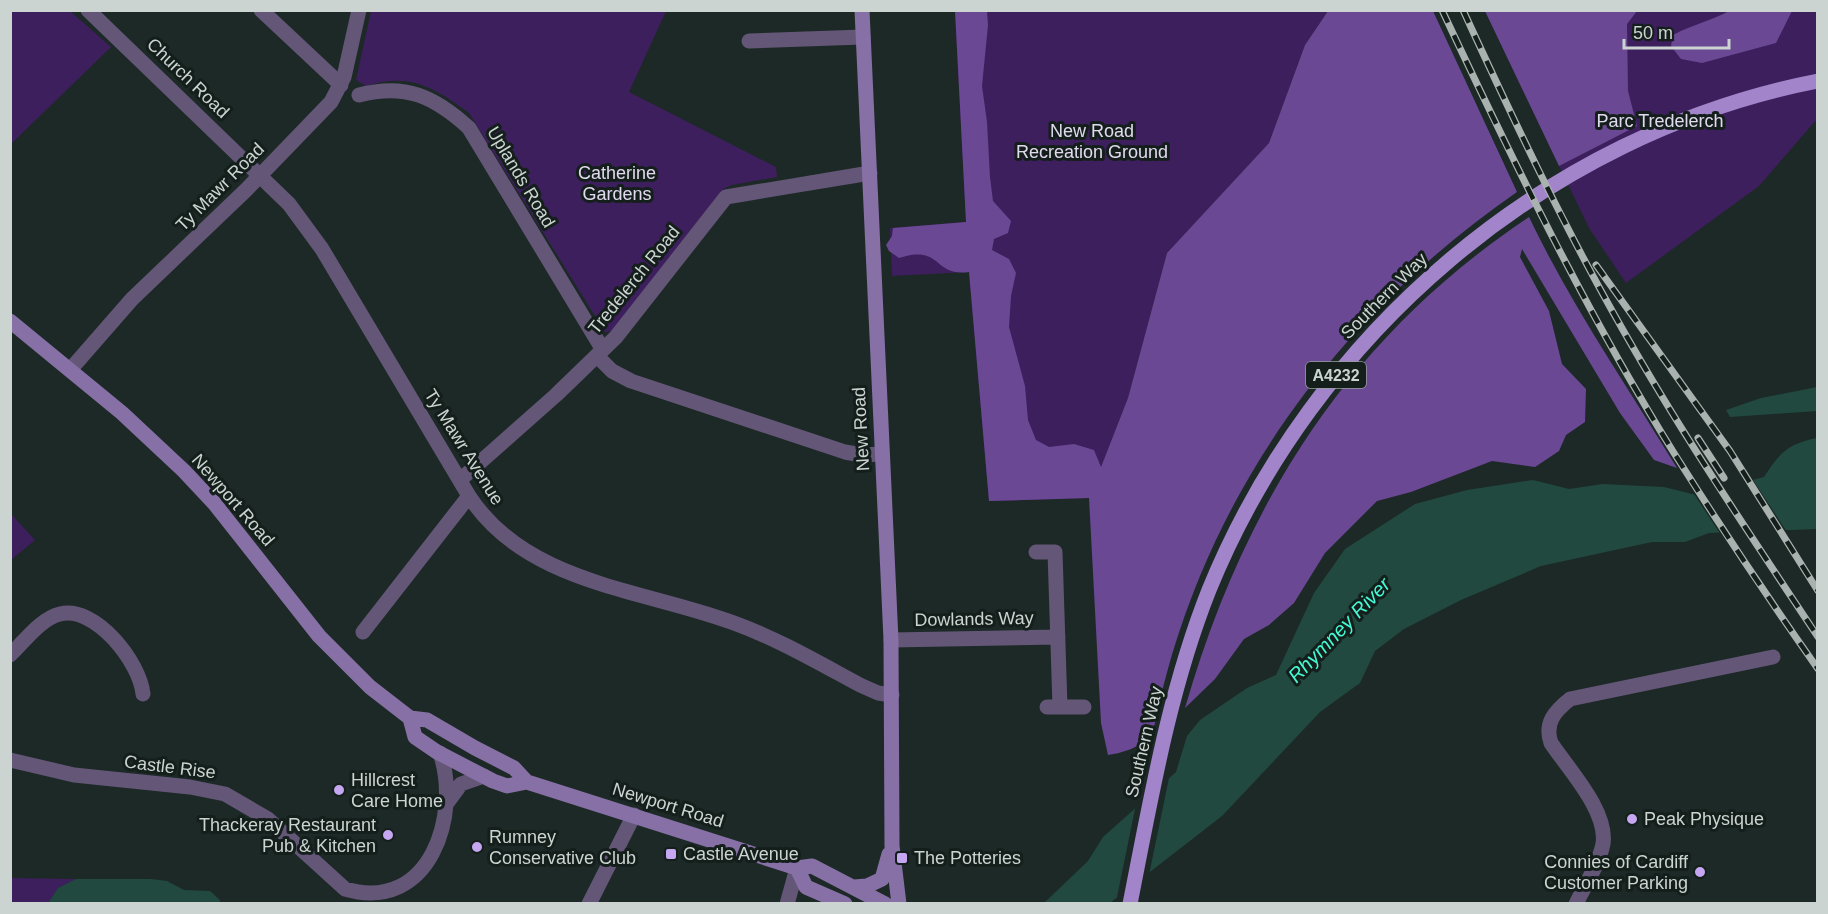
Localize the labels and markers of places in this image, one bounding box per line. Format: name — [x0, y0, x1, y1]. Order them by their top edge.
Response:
place label: Hillcrest Care Home — [351, 770, 443, 811]
marker: Hillcrest Care Home — [332, 783, 346, 797]
place label: Peak Physique — [1644, 809, 1764, 829]
marker: Peak Physique — [1625, 812, 1639, 826]
place label: Thackeray Restaurant Pub & Kitchen — [199, 815, 376, 856]
place label: Rumney Conservative Club — [489, 827, 636, 868]
marker: Thackeray Restaurant Pub & Kitchen — [381, 828, 395, 842]
marker: Rumney Conservative Club — [470, 840, 484, 854]
place label: Castle Avenue — [683, 844, 799, 864]
marker: Castle Avenue — [664, 847, 678, 861]
place label: The Potteries — [914, 848, 1021, 868]
marker: The Potteries — [895, 851, 909, 865]
place label: Connies of Cardiff Customer Parking — [1544, 852, 1689, 893]
marker: Connies of Cardiff Customer Parking — [1693, 865, 1707, 879]

